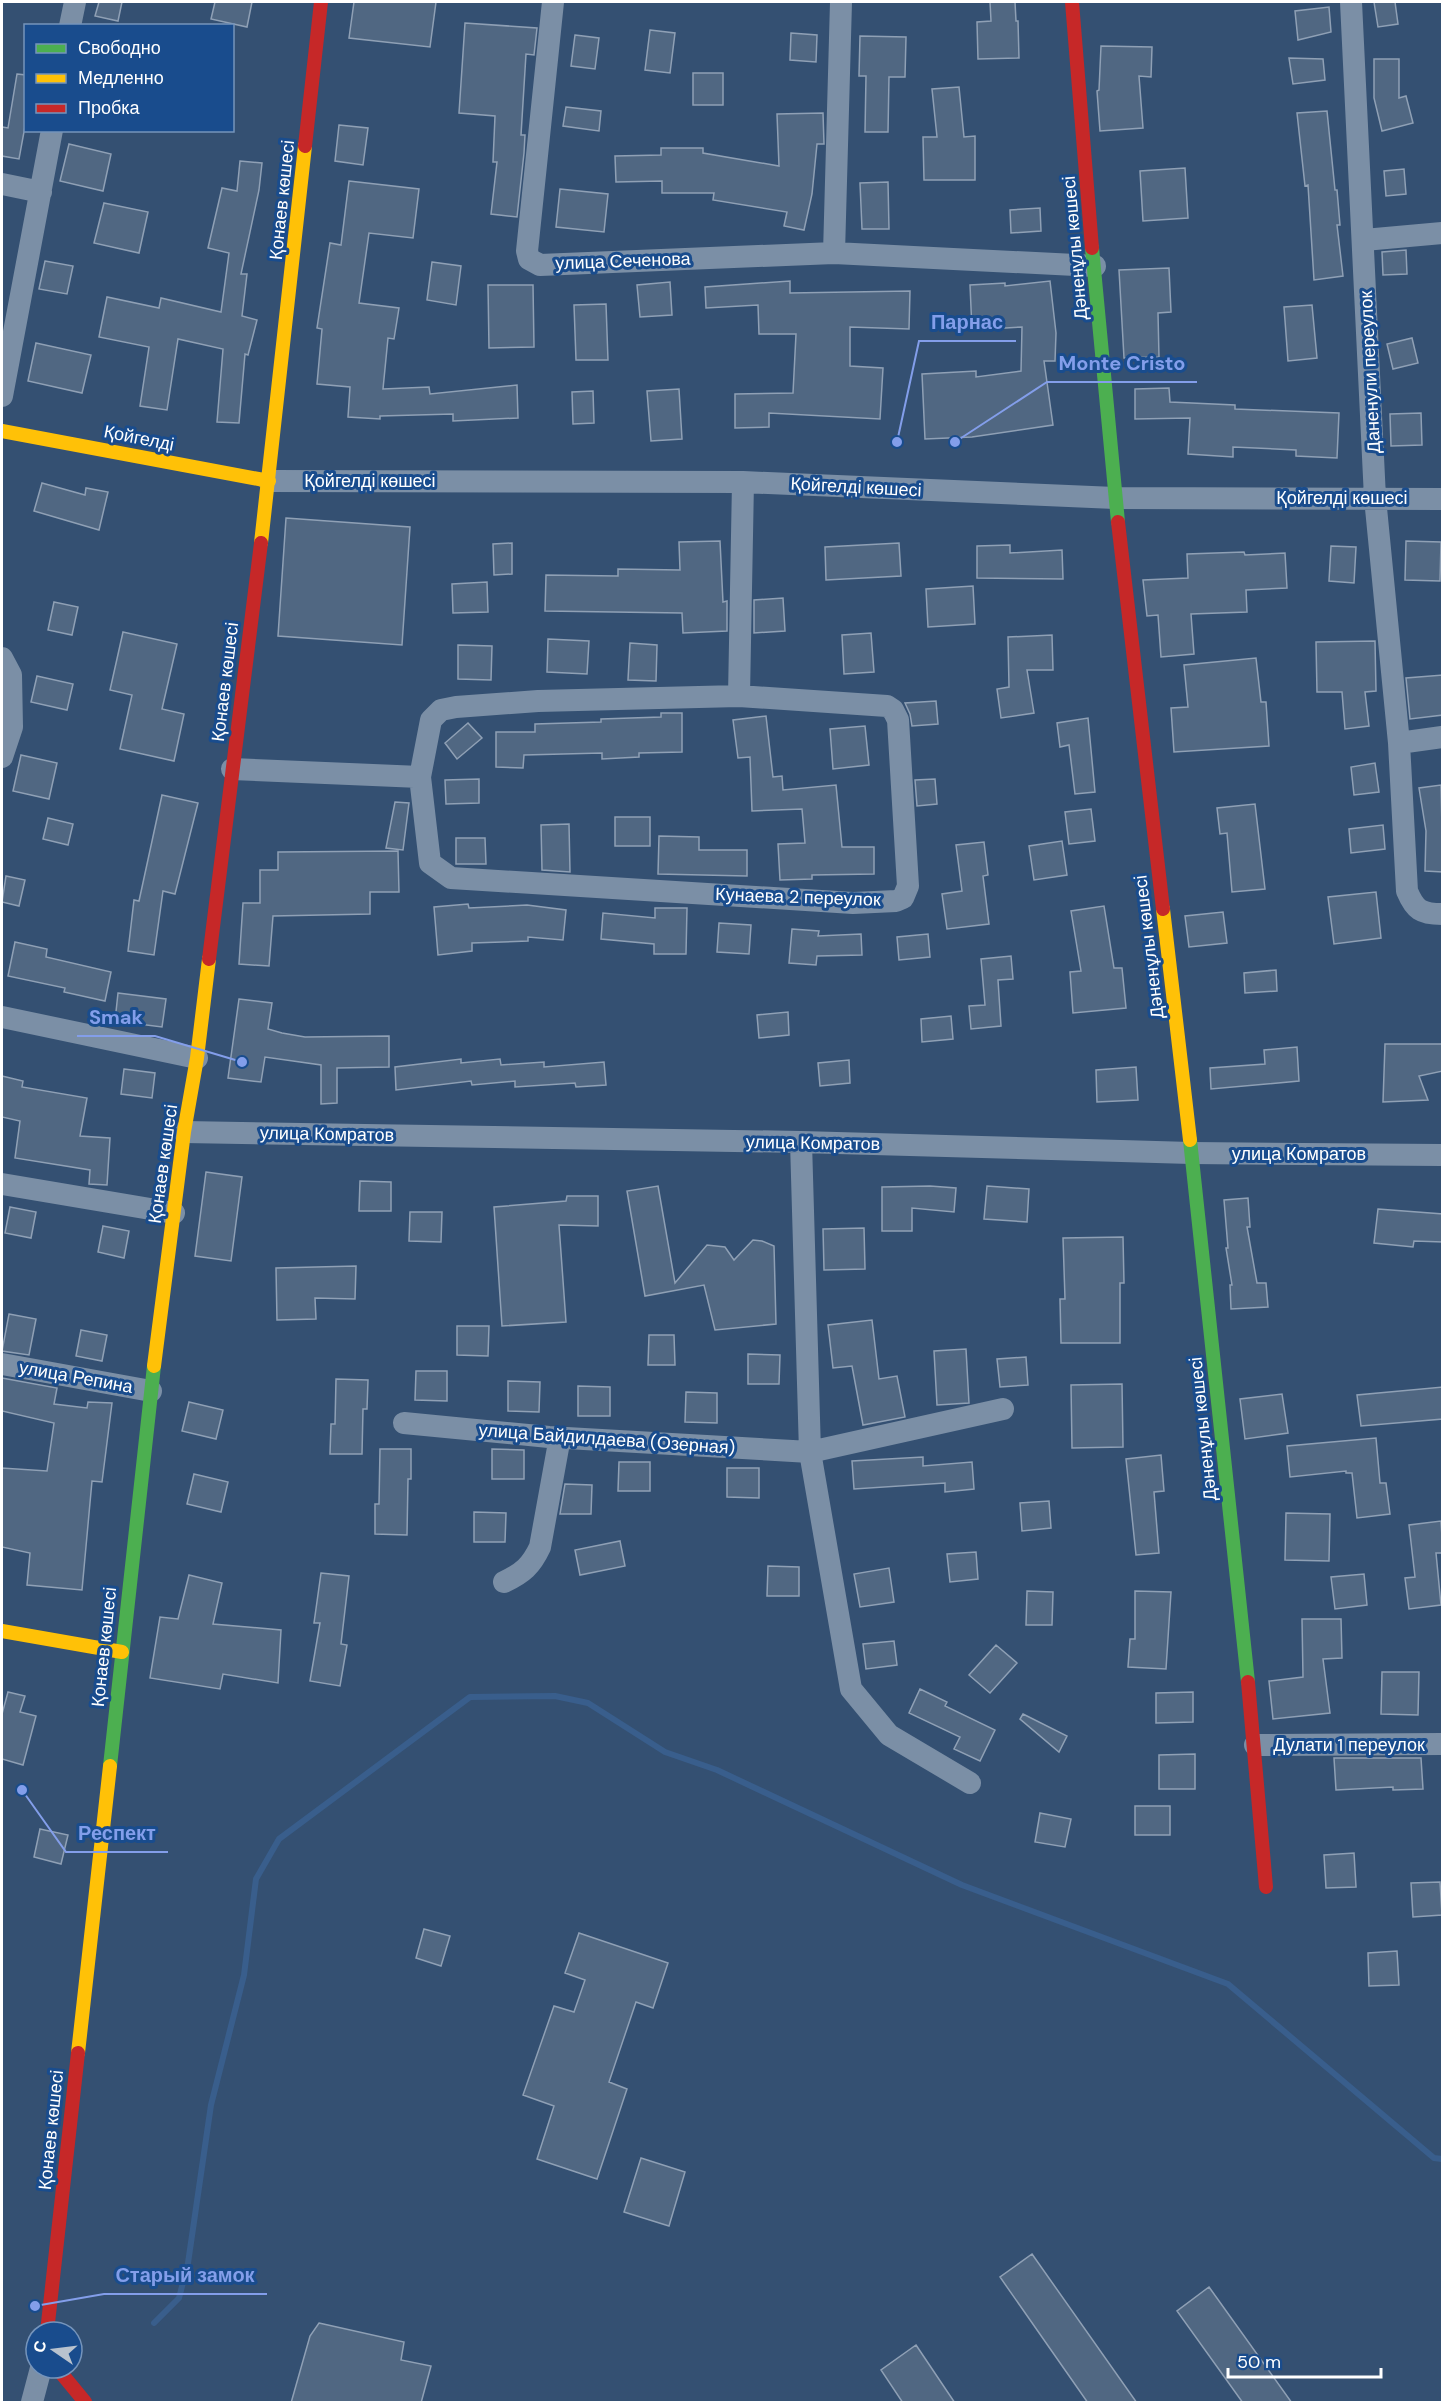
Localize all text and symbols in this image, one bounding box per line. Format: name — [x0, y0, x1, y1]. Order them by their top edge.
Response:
legend — [24, 24, 234, 132]
text: Свободно — [78, 36, 161, 60]
text: Медленно — [78, 66, 164, 90]
text: Пробка — [78, 96, 141, 120]
street label: Қонаев көшесі — [264, 139, 300, 261]
street label: Дәненұлы көшесі — [1057, 175, 1093, 321]
street label: улица Сеченова — [555, 247, 692, 275]
street label: Даненули переулок — [1354, 290, 1386, 454]
callout: Парнас — [919, 303, 1016, 341]
text: Парнас — [931, 309, 1003, 335]
callout: Monte Cristo — [1047, 344, 1197, 382]
text: Monte Cristo — [1059, 350, 1185, 376]
street label: Қойгелді — [102, 419, 176, 457]
street label: Қойгелді көшесі — [304, 469, 436, 493]
street label: Қойгелді көшесі — [790, 472, 922, 502]
street label: Қойгелді көшесі — [1276, 486, 1408, 510]
street label: Қонаев көшесі — [206, 621, 244, 743]
street label: Дәненұлы көшесі — [1128, 874, 1170, 1020]
street label: Кунаева 2 переулок — [715, 882, 881, 912]
callout: Smak — [77, 998, 155, 1036]
text: Smak — [89, 1004, 144, 1030]
street label: Қонаев көшесі — [143, 1103, 183, 1225]
street label: улица Комратов — [260, 1121, 394, 1147]
street label: улица Комратов — [746, 1130, 880, 1156]
street label: улица Комратов — [1232, 1142, 1366, 1166]
street label: улица Репина — [17, 1355, 136, 1399]
street label: Дәненұлы көшесі — [1184, 1356, 1222, 1502]
street label: улица Байдилдаева (Озерная) — [478, 1418, 736, 1460]
street label: Қонаев көшесі — [86, 1586, 122, 1708]
street label: Дулати 1 переулок — [1273, 1733, 1425, 1757]
callout: Респект — [66, 1814, 168, 1852]
text: Респект — [78, 1820, 156, 1846]
street label: Қонаев көшесі — [33, 2069, 69, 2191]
callout: Старый замок — [104, 2256, 267, 2294]
text: Старый замок — [115, 2262, 256, 2288]
north arrow — [24, 2320, 84, 2380]
text: С — [28, 2338, 52, 2355]
scale bar — [1228, 2341, 1381, 2379]
text: 50 m — [1237, 2350, 1281, 2374]

